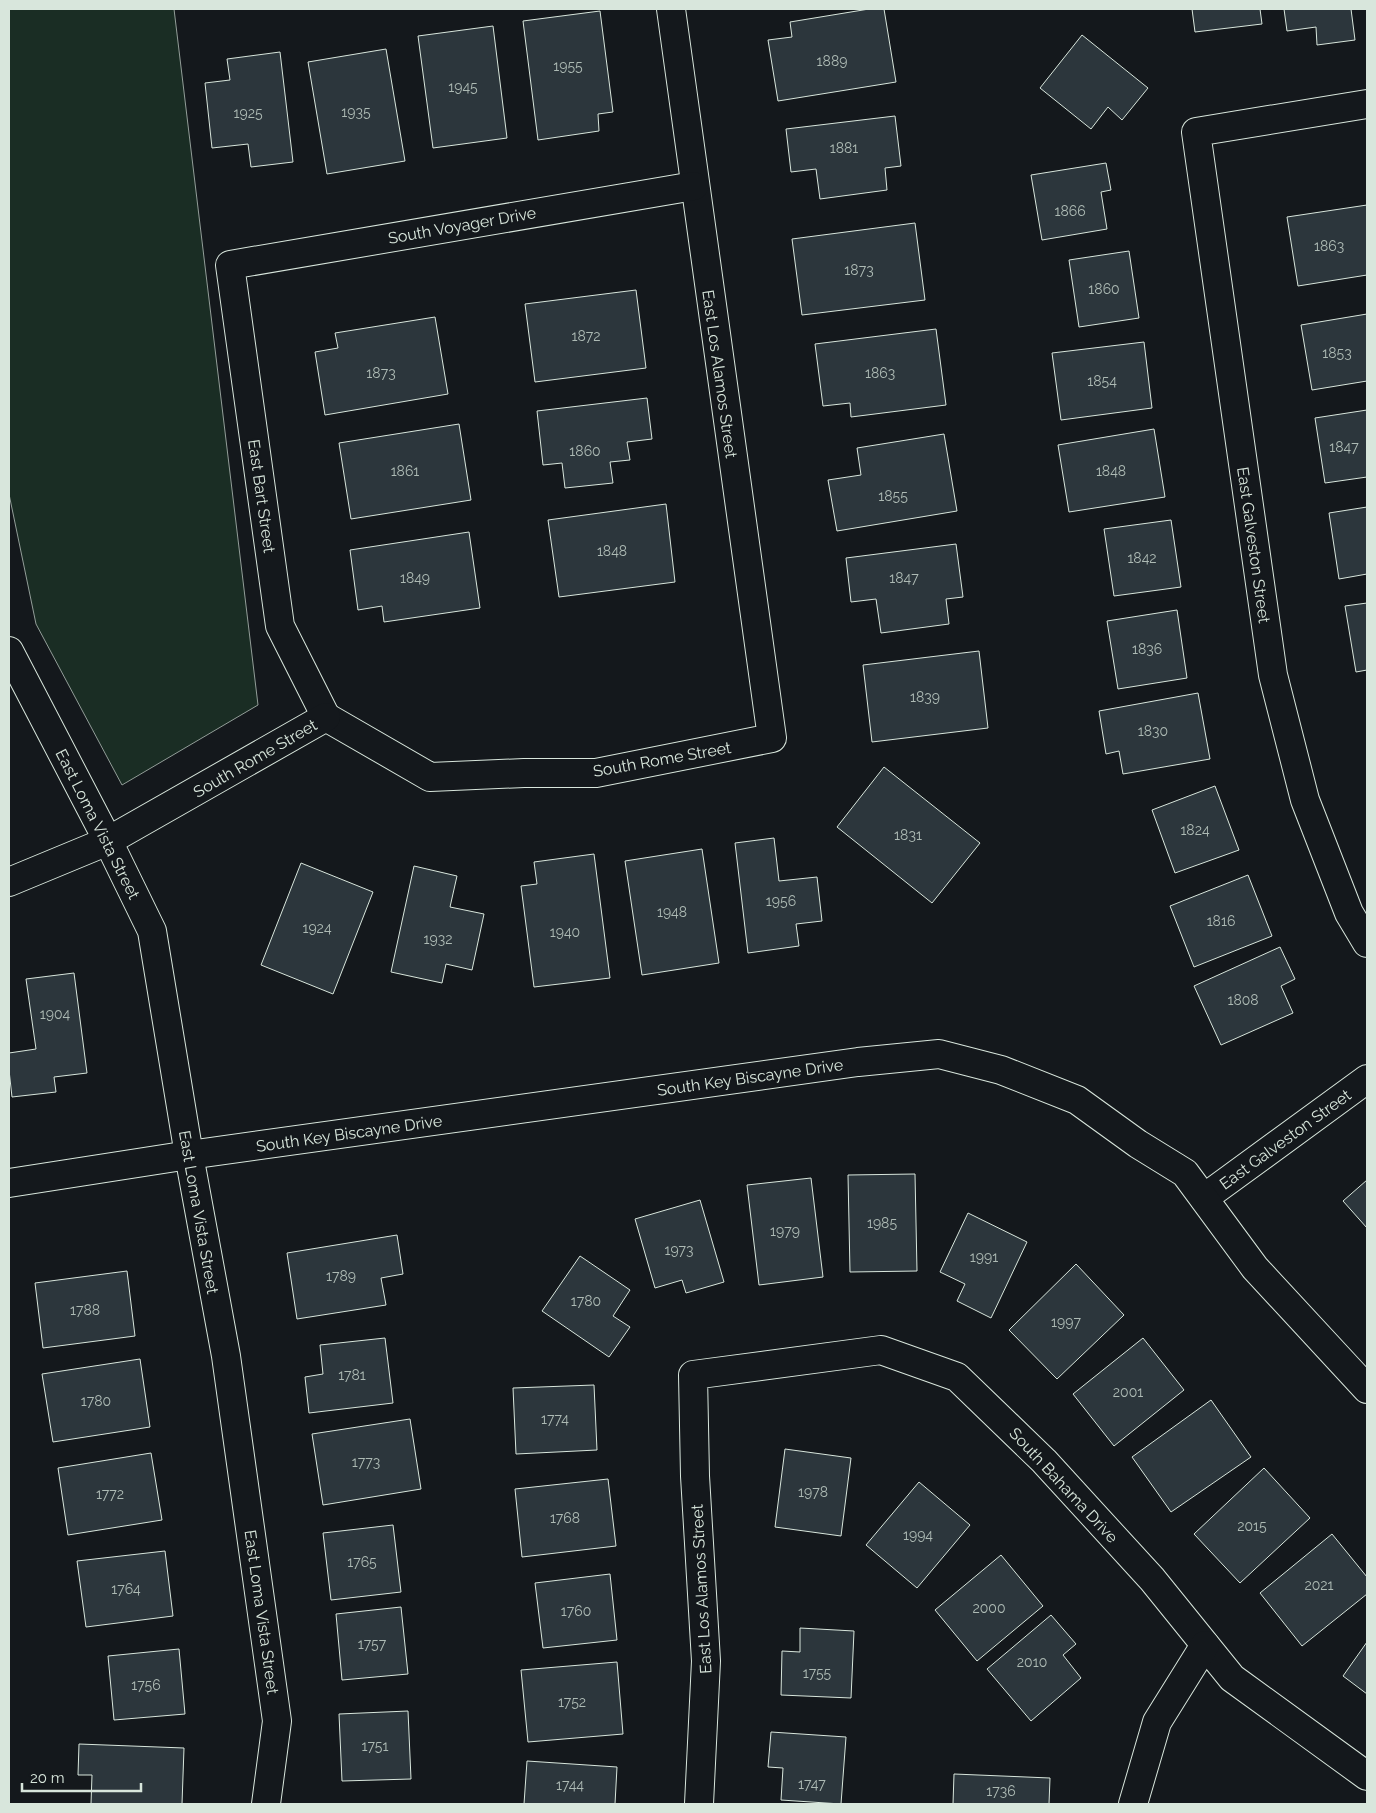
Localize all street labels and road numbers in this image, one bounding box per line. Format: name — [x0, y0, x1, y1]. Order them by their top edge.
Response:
street label: South Voyager Drive — [387, 203, 538, 248]
street label: East Los Alamos Street — [698, 289, 741, 460]
street label: East Bart Street — [244, 438, 279, 555]
street label: East Galveston Street — [1233, 466, 1274, 625]
street label: South Rome Street — [190, 715, 321, 802]
street label: South Rome Street — [592, 738, 733, 781]
street label: East Loma Vista Street — [51, 746, 144, 903]
street label: South Key Biscayne Drive — [656, 1055, 844, 1100]
street label: East Galveston Street — [1216, 1085, 1355, 1193]
street label: South Key Biscayne Drive — [255, 1111, 443, 1156]
street label: East Loma Vista Street — [175, 1129, 222, 1296]
street label: South Bahama Drive — [1005, 1424, 1122, 1547]
street label: East Los Alamos Street — [688, 1503, 715, 1674]
street label: East Loma Vista Street — [241, 1529, 283, 1696]

